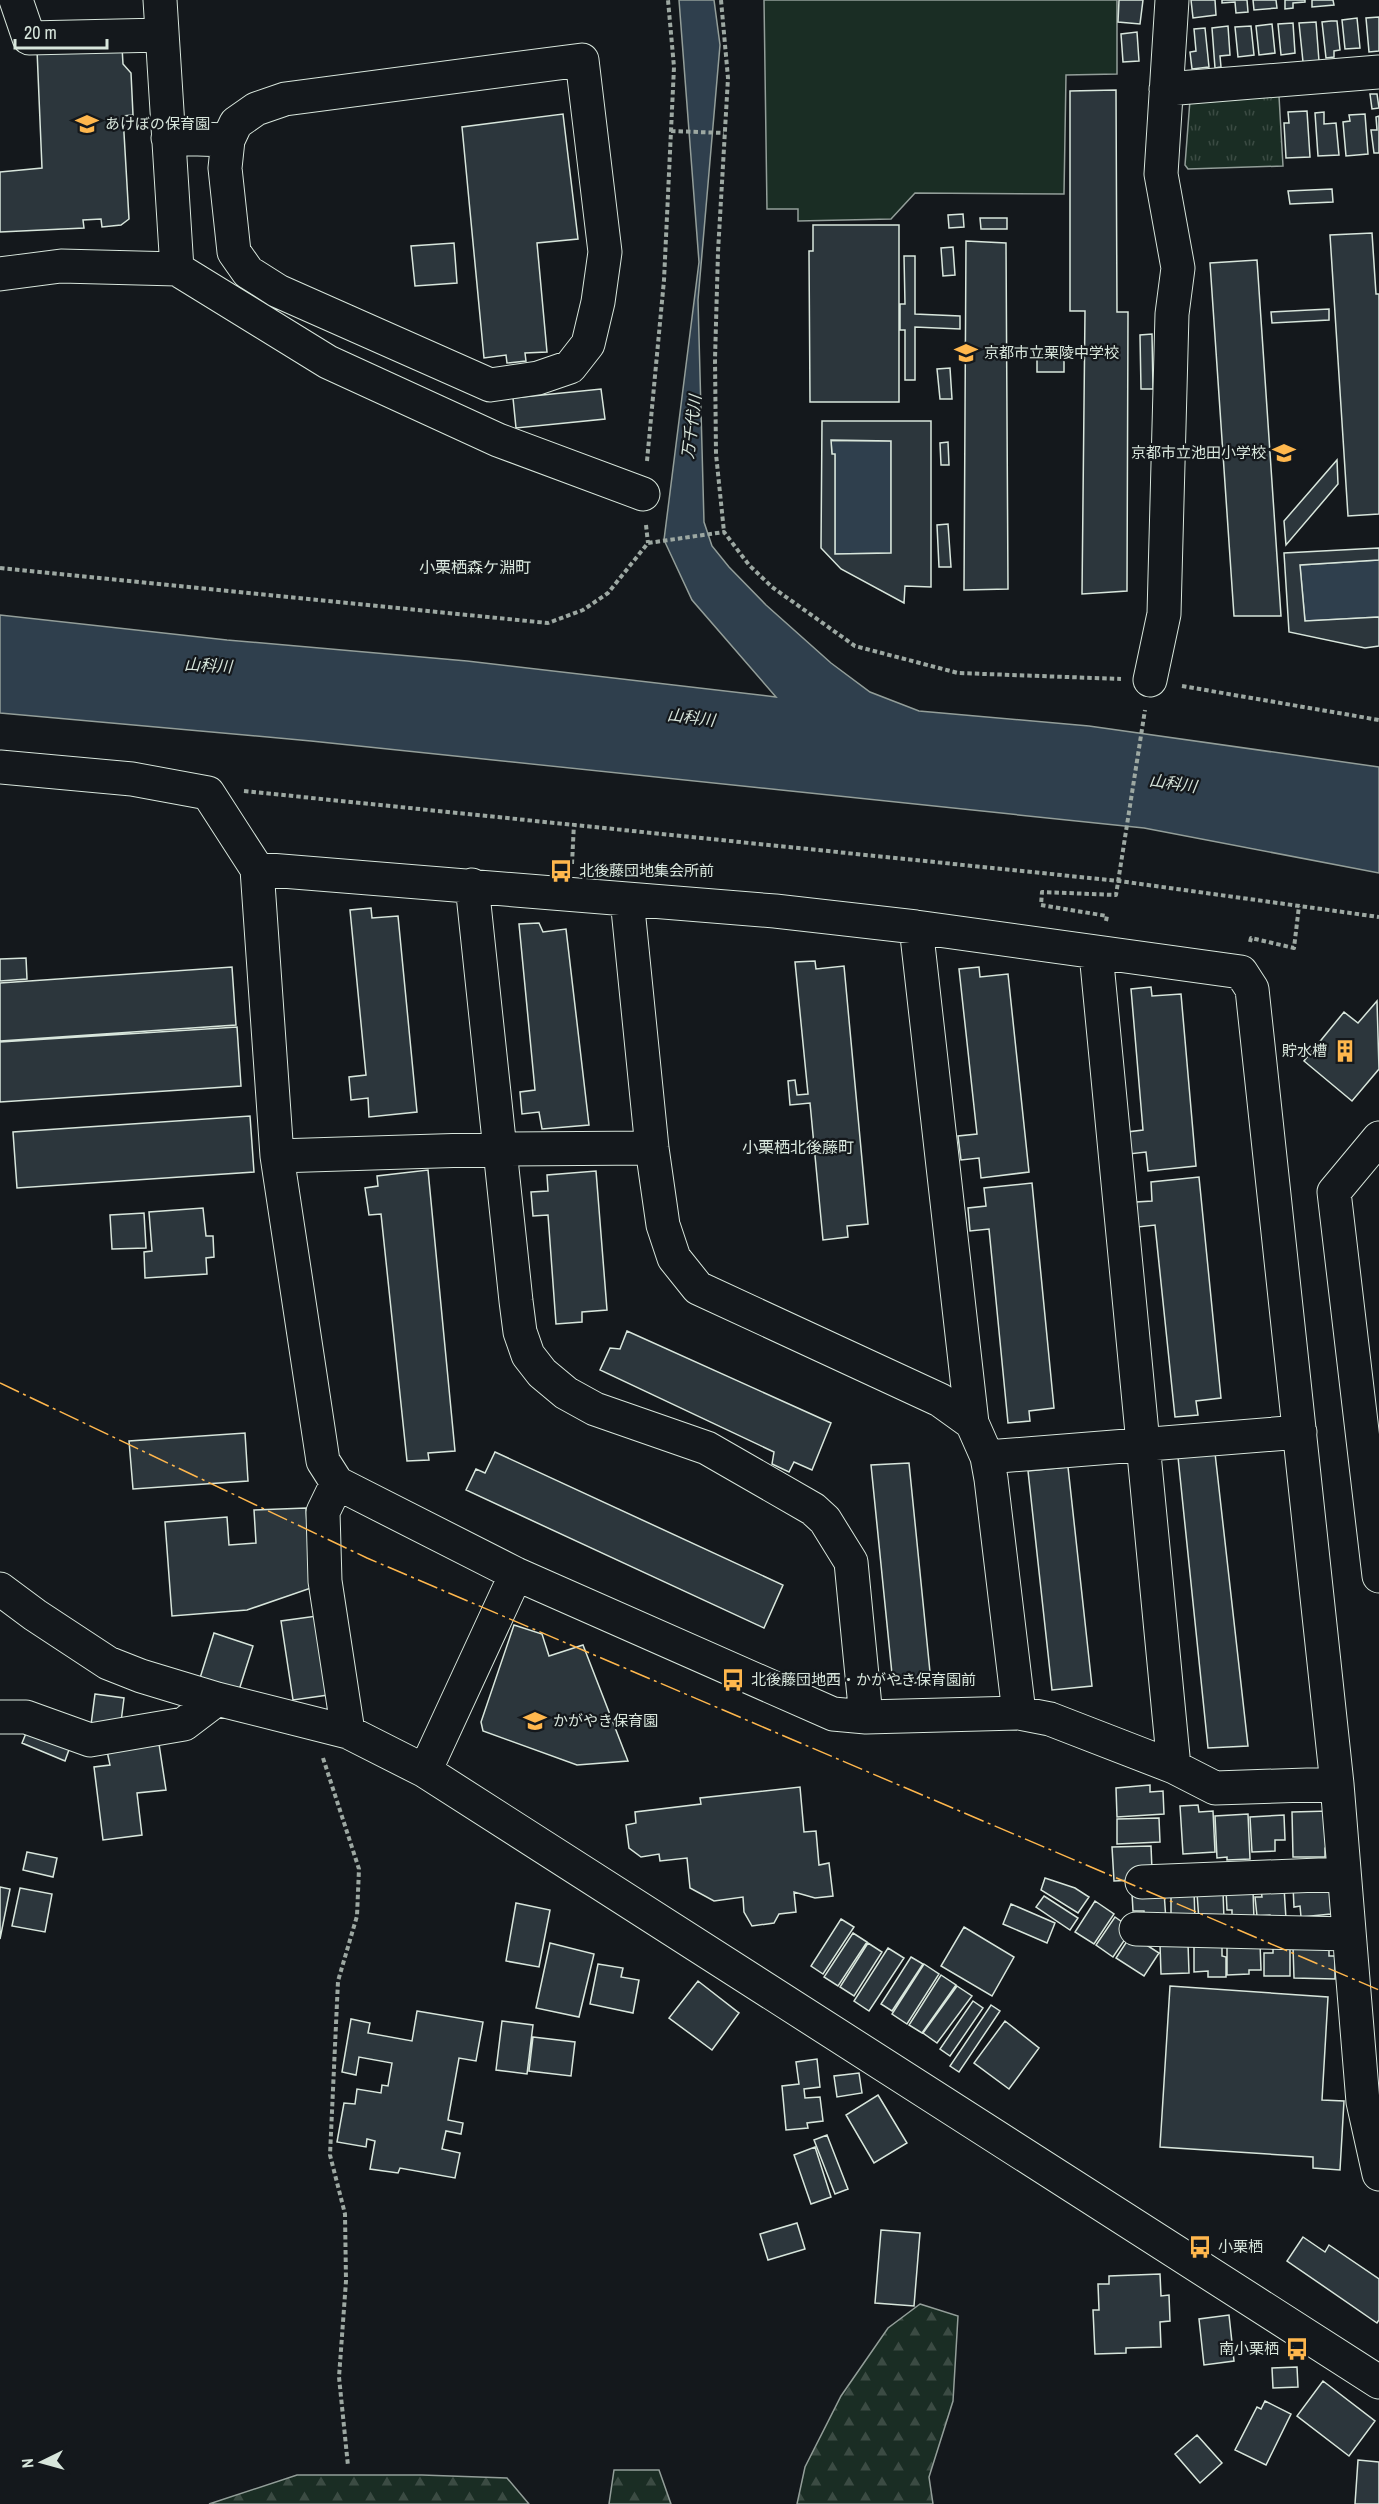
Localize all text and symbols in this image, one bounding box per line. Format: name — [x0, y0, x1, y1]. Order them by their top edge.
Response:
scale bar — [15, 12, 106, 50]
text: 20 m — [24, 20, 57, 45]
school or university icon: あけぼの保育園 — [74, 111, 100, 137]
place label: あけぼの保育園 — [105, 113, 210, 134]
school or university icon: 京都市立栗陵中学校 — [953, 340, 979, 366]
place label: 京都市立栗陵中学校 — [984, 342, 1119, 363]
water label: 万千代川 — [676, 392, 706, 460]
school or university icon: 京都市立池田小学校 — [1271, 440, 1297, 466]
place label: 京都市立池田小学校 — [1131, 442, 1266, 463]
district label: 小栗栖森ケ淵町 — [419, 556, 531, 578]
water label: 山科川 — [183, 653, 235, 677]
water label: 山科川 — [666, 703, 718, 731]
water label: 山科川 — [1148, 769, 1200, 798]
bus stop icon: 北後藤団地集会所前 — [548, 858, 574, 884]
place label: 北後藤団地集会所前 — [579, 860, 714, 881]
building icon: 貯水槽 — [1332, 1038, 1358, 1064]
place label: 貯水槽 — [1282, 1040, 1327, 1061]
district label: 小栗栖北後藤町 — [742, 1136, 854, 1158]
bus stop icon: 北後藤団地西・かがやき保育園前 — [720, 1667, 746, 1693]
place label: 北後藤団地西・かがやき保育園前 — [751, 1669, 976, 1690]
school or university icon: かがやき保育園 — [522, 1708, 548, 1734]
place label: かがやき保育園 — [553, 1710, 658, 1731]
bus stop icon: 小栗栖 — [1187, 2234, 1213, 2260]
place label: 小栗栖 — [1218, 2236, 1263, 2257]
bus stop icon: 南小栗栖 — [1284, 2336, 1310, 2362]
place label: 南小栗栖 — [1219, 2338, 1279, 2359]
north arrow — [12, 2432, 72, 2492]
text: N — [16, 2458, 38, 2469]

